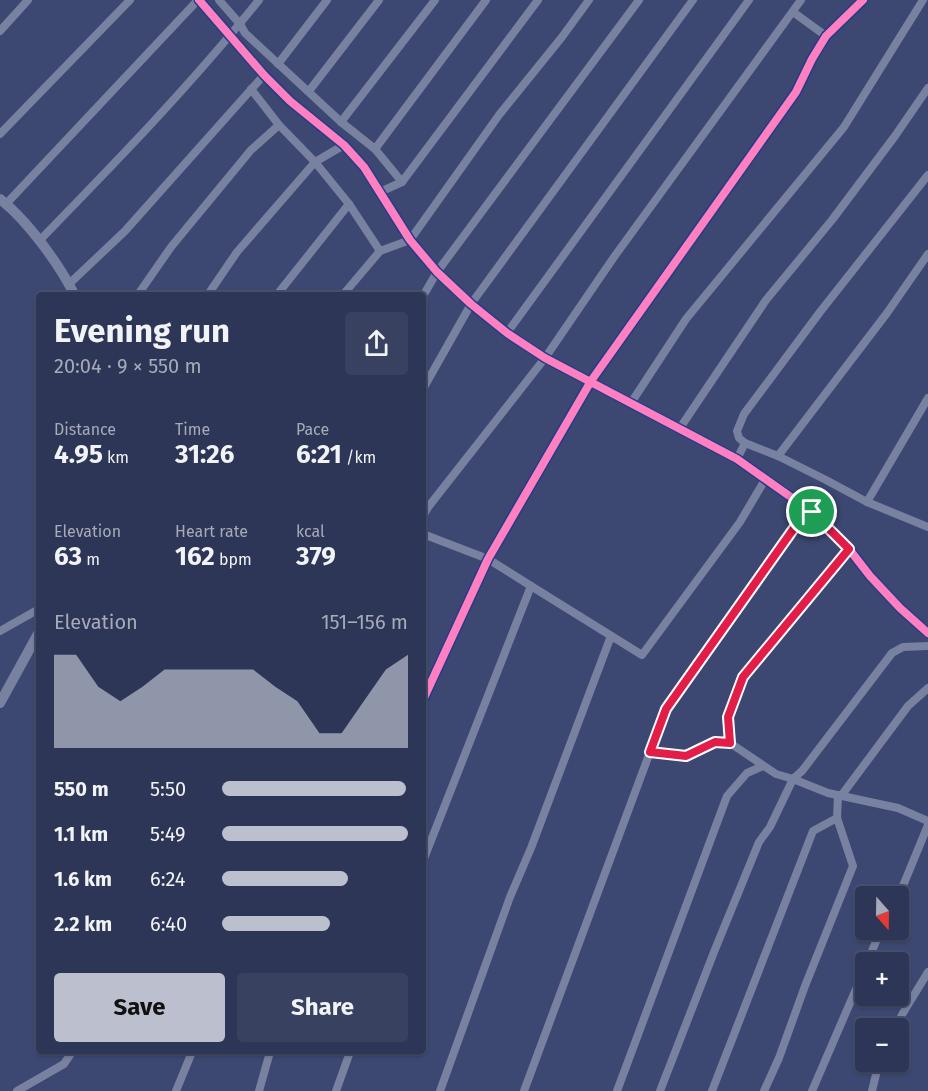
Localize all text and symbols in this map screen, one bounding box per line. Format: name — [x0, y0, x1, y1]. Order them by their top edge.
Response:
text: Evening run — [54, 311, 230, 351]
button: share — [345, 312, 408, 375]
text: 20:04 · 9 × 550 m — [54, 354, 202, 378]
text: Distance — [54, 420, 116, 439]
text: Time — [175, 420, 210, 439]
text: Pace — [296, 420, 329, 439]
text: 4.95 — [54, 439, 103, 470]
text: 31:26 — [175, 439, 234, 470]
text: 6:21 — [296, 439, 342, 470]
text: km — [103, 448, 129, 467]
text: /km — [342, 448, 376, 467]
pin — [786, 486, 837, 537]
icon: arrive — [795, 495, 828, 528]
text: Elevation — [54, 522, 121, 541]
text: Heart rate — [175, 522, 248, 541]
text: kcal — [296, 522, 325, 541]
text: 63 — [54, 541, 82, 572]
text: 162 — [175, 541, 215, 572]
text: 379 — [296, 541, 336, 572]
text: m — [82, 550, 100, 569]
text: bpm — [215, 550, 252, 569]
text: Elevation — [54, 610, 138, 634]
text: 151–156 m — [321, 610, 408, 634]
text: 550 m — [54, 777, 109, 801]
text: 5:50 — [150, 777, 186, 801]
text: 1.1 km — [54, 822, 108, 846]
text: 5:49 — [150, 822, 185, 846]
text: 1.6 km — [54, 867, 112, 891]
text: 6:24 — [150, 867, 185, 891]
north arrow — [855, 886, 909, 940]
map controls — [855, 886, 909, 1072]
text: 2.2 km — [54, 912, 112, 936]
text: 6:40 — [150, 912, 187, 936]
button: + — [855, 952, 909, 1006]
button: Save — [54, 973, 225, 1042]
button: Share — [237, 973, 408, 1042]
button: − — [855, 1018, 909, 1072]

